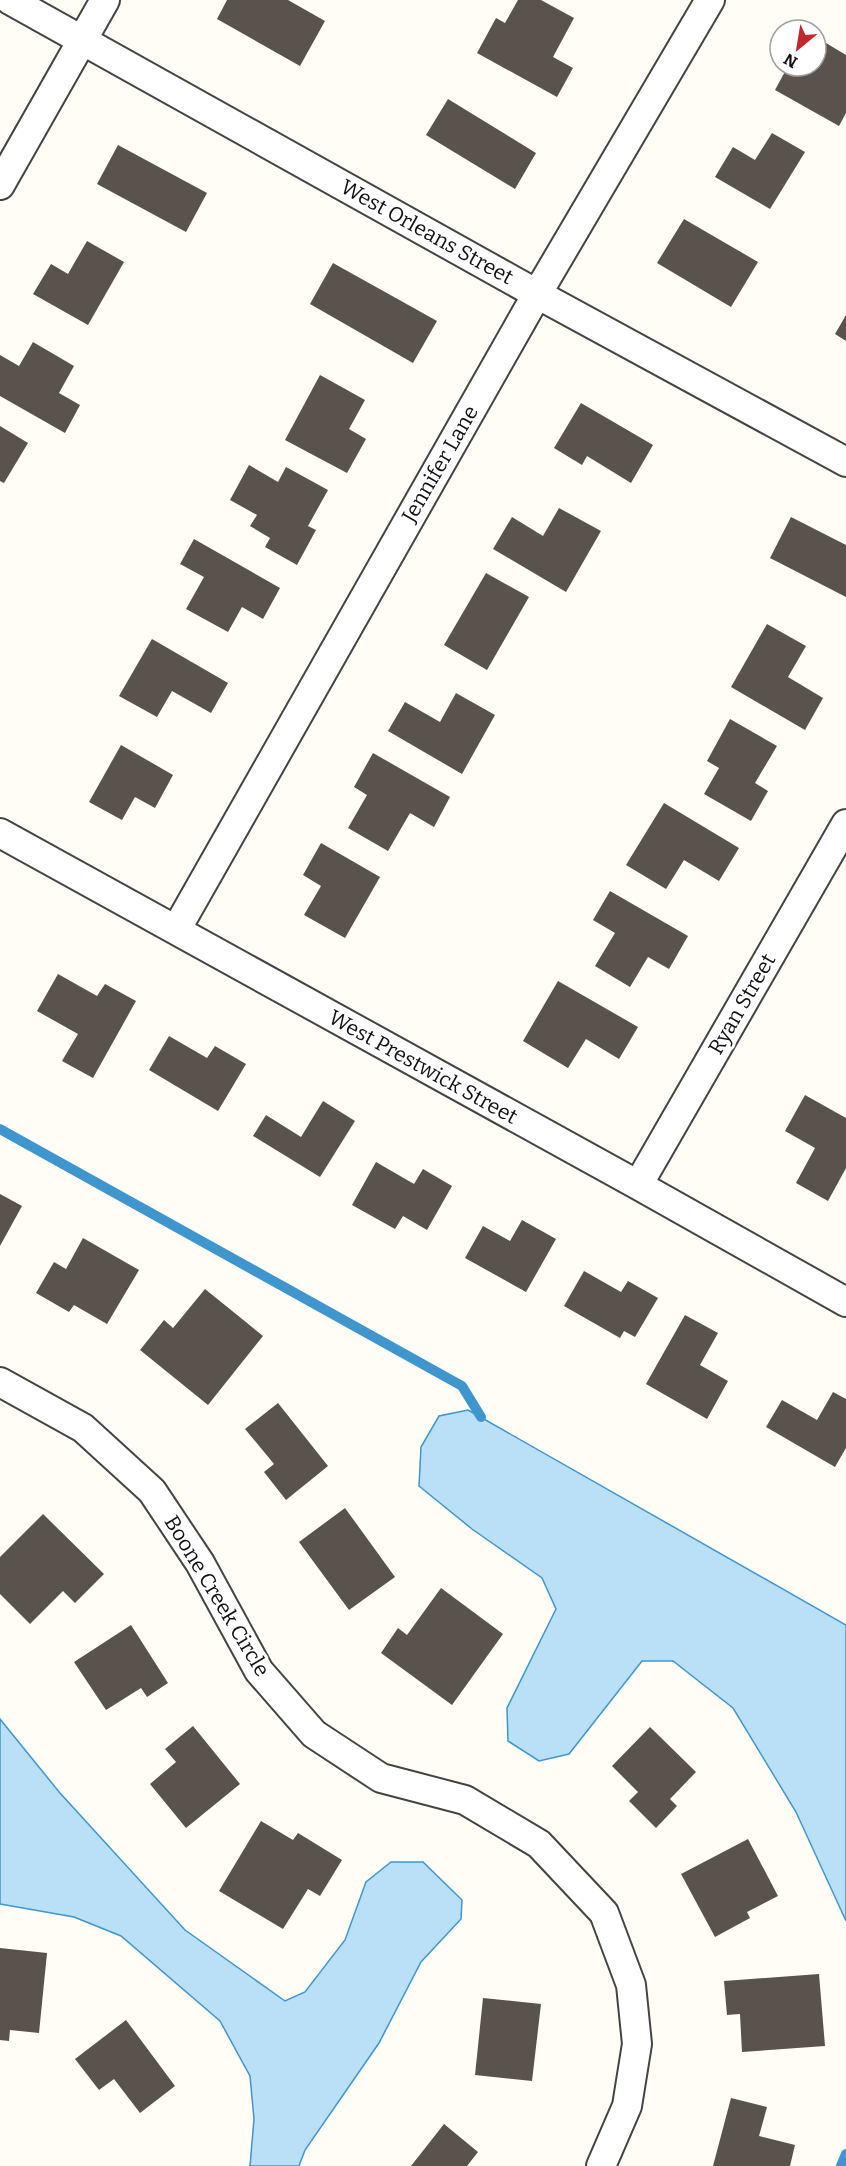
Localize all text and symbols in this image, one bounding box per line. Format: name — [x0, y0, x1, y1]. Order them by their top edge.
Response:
north arrow — [768, 18, 828, 78]
text: N — [781, 49, 801, 72]
street label: West Orleans Street — [336, 174, 518, 290]
street label: Jennifer Lane — [396, 401, 484, 528]
street label: Ryan Street — [703, 949, 782, 1059]
street label: West Prestwick Street — [324, 1004, 522, 1130]
street label: Boone Creek Circle — [159, 1511, 275, 1681]

